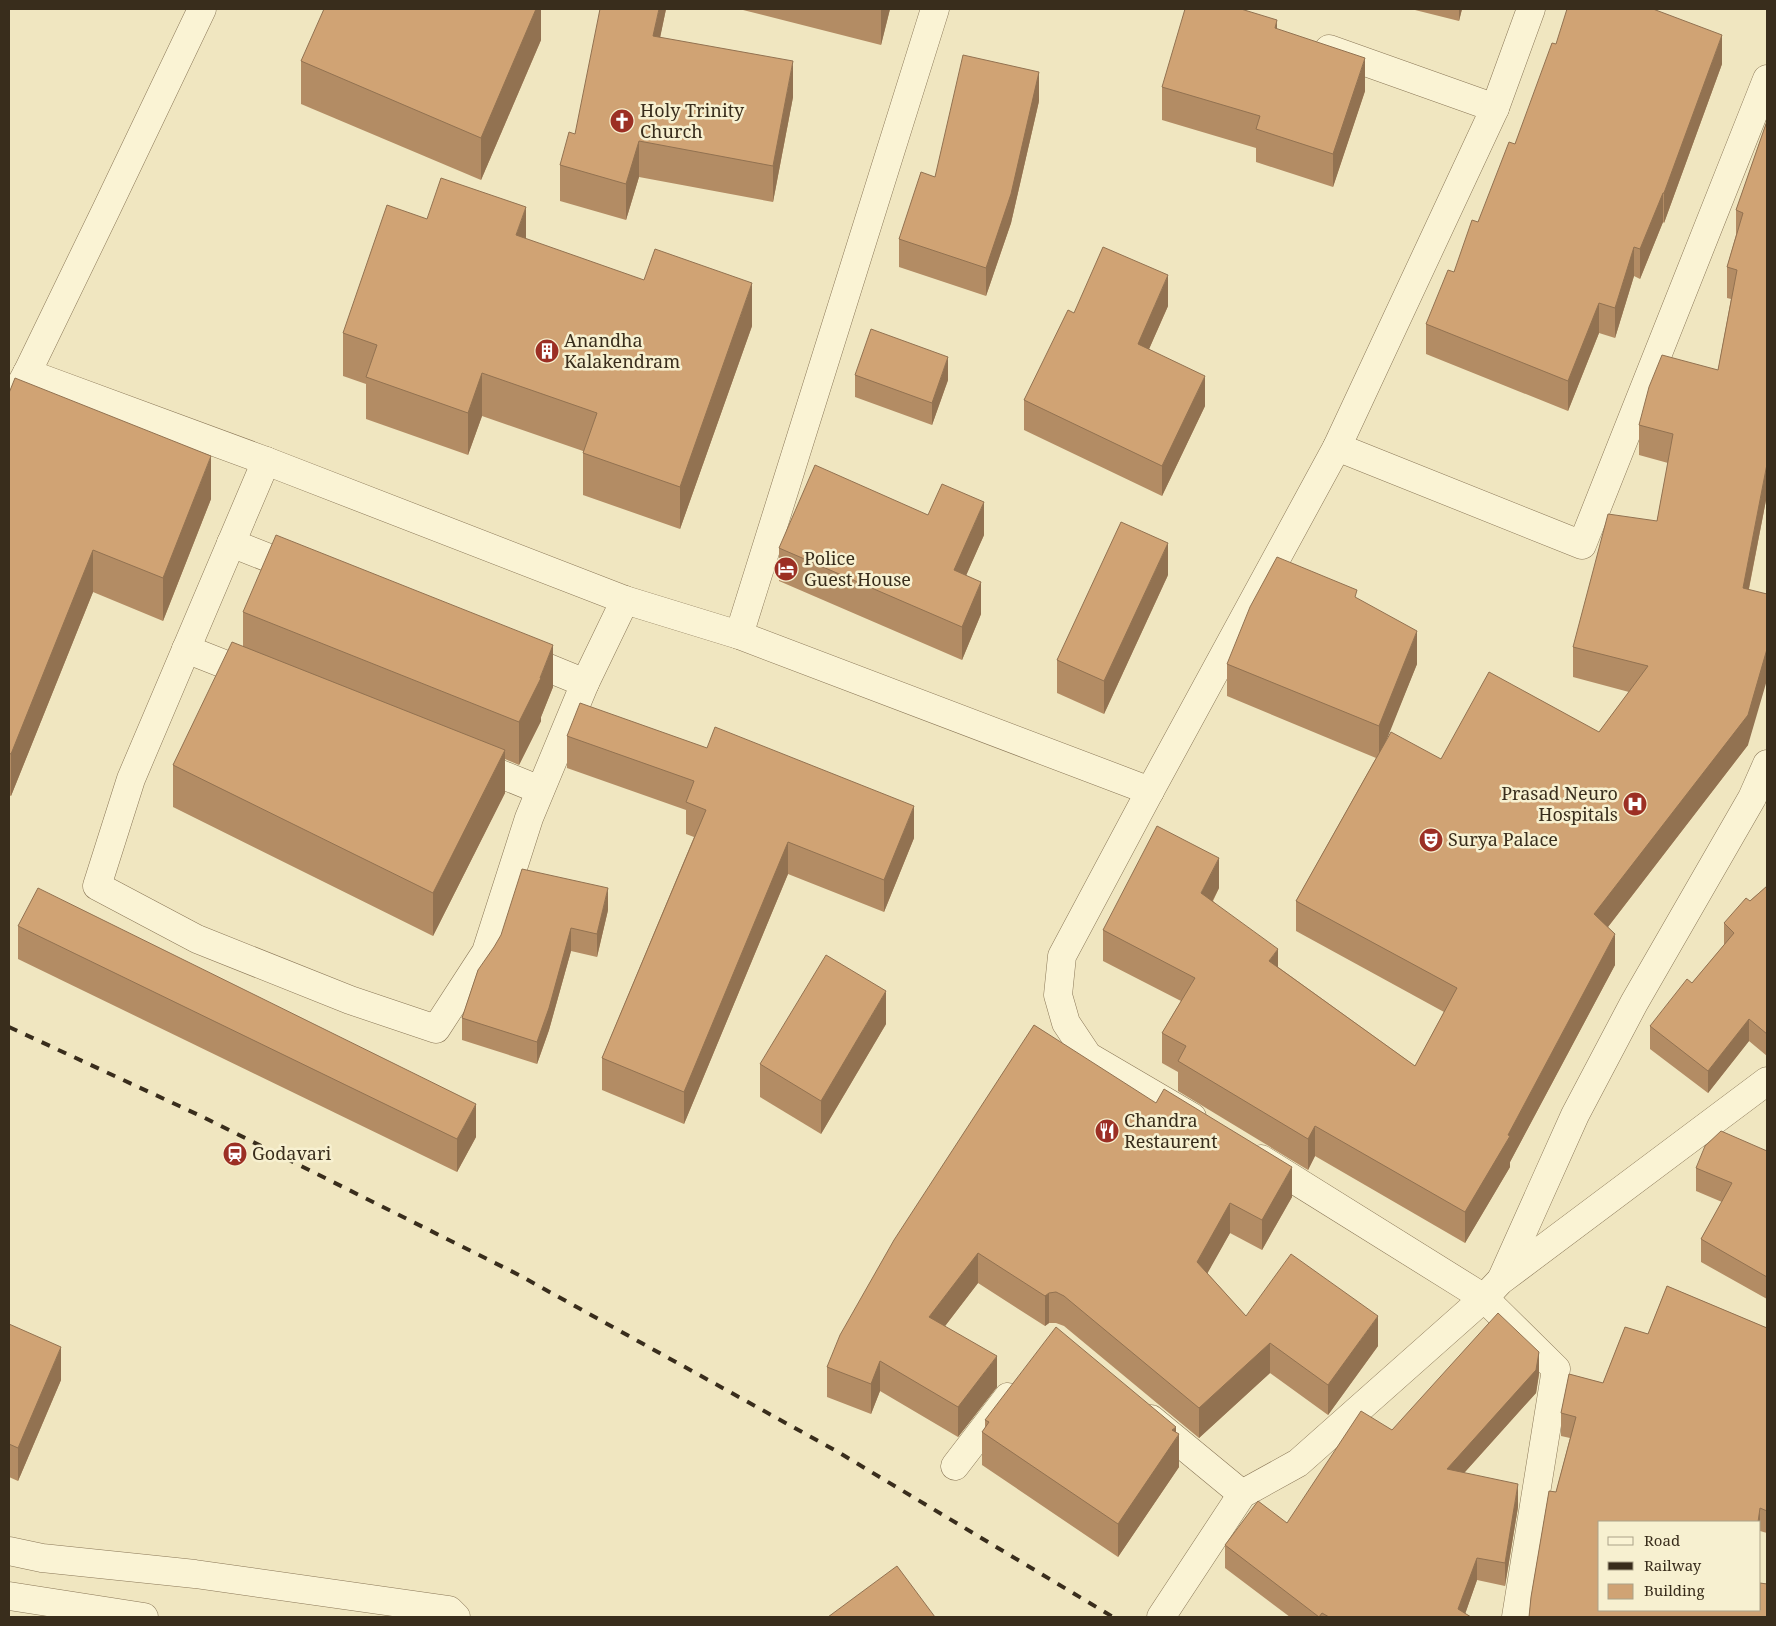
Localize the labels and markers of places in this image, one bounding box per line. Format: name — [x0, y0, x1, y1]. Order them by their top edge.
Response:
place label: Holy Trinity Church — [640, 98, 745, 143]
church icon: Holy Trinity Church — [609, 108, 635, 134]
place label: Anandha Kalakendram — [564, 328, 680, 373]
building icon: Anandha Kalakendram — [534, 338, 560, 364]
place label: Police Guest House — [804, 546, 911, 591]
hotel icon: Police Guest House — [773, 556, 799, 582]
place label: Prasad Neuro Hospitals — [1501, 781, 1618, 826]
hospital icon: Prasad Neuro Hospitals — [1622, 791, 1648, 817]
theatre icon: Surya Palace — [1418, 827, 1444, 853]
place label: Surya Palace — [1448, 827, 1558, 851]
place label: Chandra Restaurent — [1124, 1108, 1218, 1153]
restaurant icon: Chandra Restaurent — [1094, 1118, 1120, 1144]
station icon: Godavari — [222, 1141, 248, 1167]
place label: Godavari — [252, 1141, 331, 1165]

